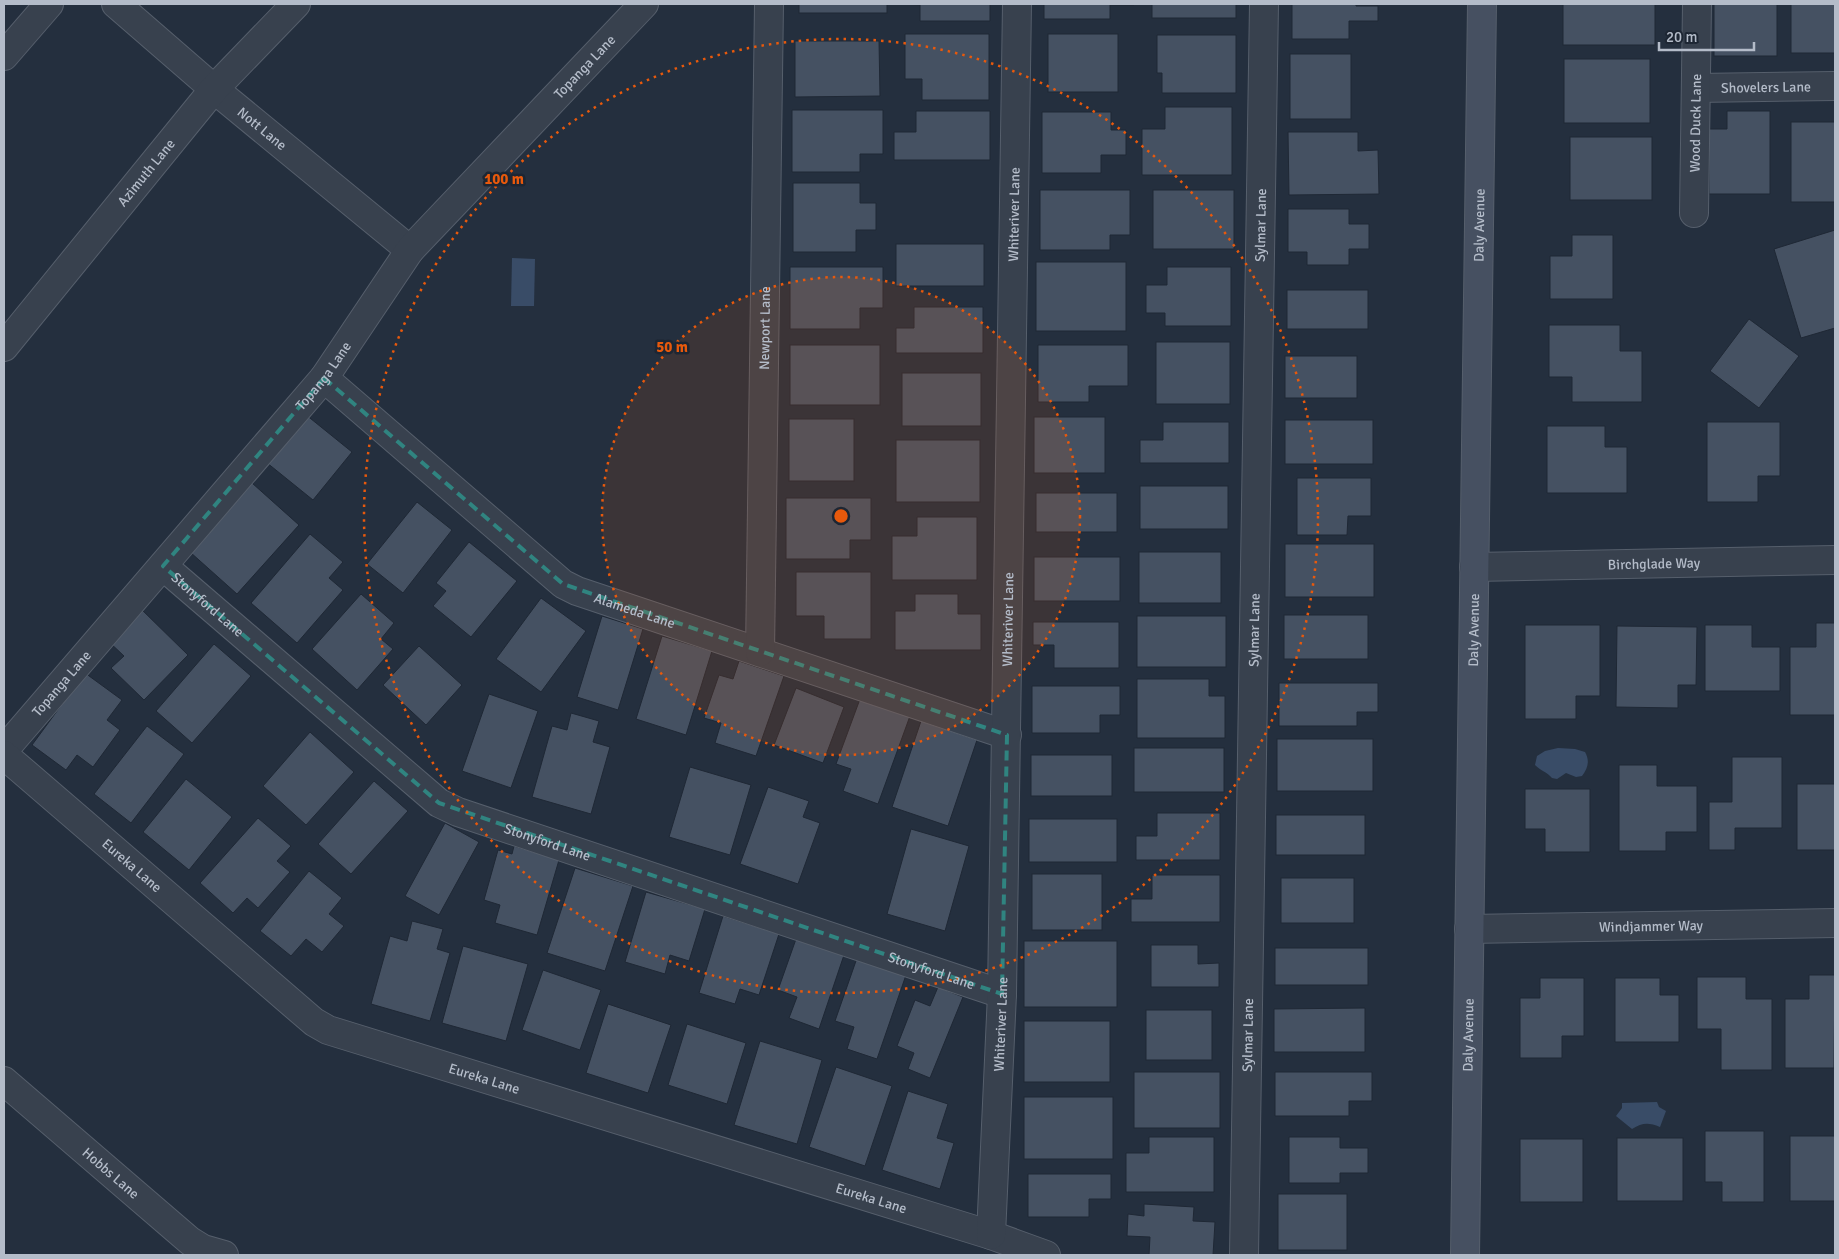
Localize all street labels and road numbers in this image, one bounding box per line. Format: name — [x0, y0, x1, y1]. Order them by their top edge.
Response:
street label: Topanga Lane — [550, 31, 619, 102]
street label: Wood Duck Lane — [1686, 73, 1704, 173]
street label: Shovelers Lane — [1721, 78, 1811, 96]
street label: Nott Lane — [234, 103, 290, 154]
street label: Azimuth Lane — [114, 135, 179, 210]
street label: Whiteriver Lane — [1005, 167, 1023, 262]
street label: Sylmar Lane — [1251, 188, 1270, 262]
street label: Daly Avenue — [1470, 188, 1488, 262]
street label: Newport Lane — [755, 286, 774, 370]
street label: Topanga Lane — [292, 338, 355, 414]
street label: Birchglade Way — [1608, 554, 1701, 573]
street label: Stonyford Lane — [168, 569, 248, 640]
street label: Whiteriver Lane — [998, 572, 1017, 667]
street label: Alameda Lane — [592, 589, 677, 632]
street label: Sylmar Lane — [1245, 593, 1263, 667]
street label: Daly Avenue — [1464, 593, 1482, 667]
street label: Topanga Lane — [28, 647, 94, 720]
street label: Stonyford Lane — [502, 819, 593, 864]
street label: Eureka Lane — [99, 835, 165, 896]
street label: Windjammer Way — [1599, 917, 1704, 935]
street label: Stonyford Lane — [886, 948, 977, 993]
street label: Whiteriver Lane — [990, 977, 1011, 1072]
street label: Sylmar Lane — [1238, 998, 1257, 1072]
street label: Daly Avenue — [1459, 998, 1477, 1072]
street label: Eureka Lane — [447, 1059, 522, 1097]
street label: Hobbs Lane — [79, 1144, 143, 1202]
street label: Eureka Lane — [834, 1179, 909, 1217]

